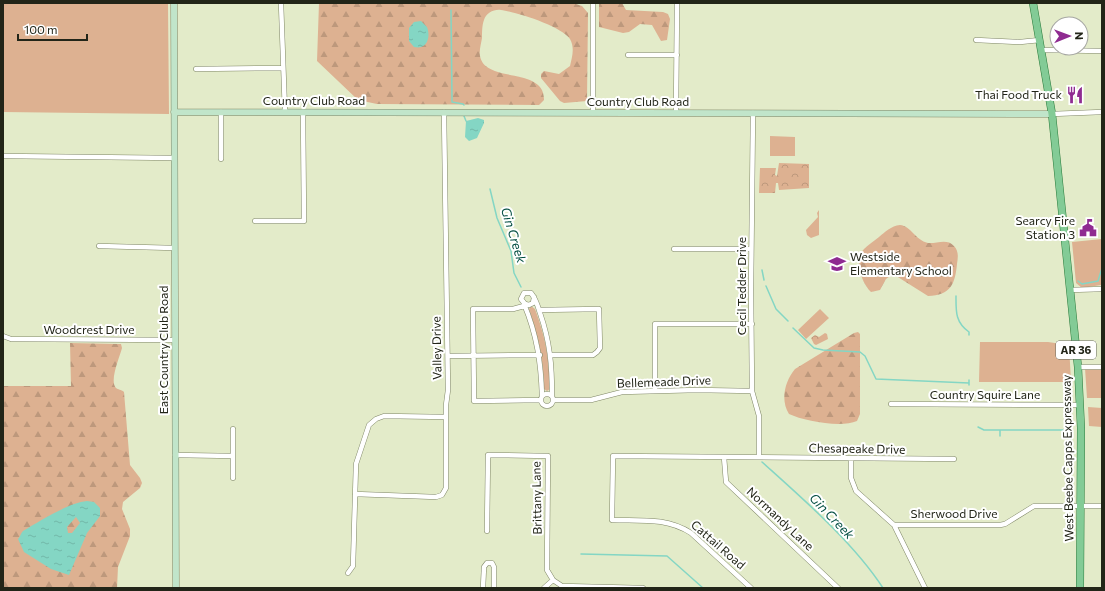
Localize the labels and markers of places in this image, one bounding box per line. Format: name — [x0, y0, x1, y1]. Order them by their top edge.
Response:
restaurant icon: Thai Food Truck — [1065, 85, 1085, 105]
place label: Thai Food Truck — [975, 87, 1062, 101]
place label: Searcy Fire Station 3 — [1015, 213, 1075, 241]
public building icon: Searcy Fire Station 3 — [1078, 218, 1098, 238]
place label: Westside Elementary School — [850, 249, 952, 277]
school or university icon: Westside Elementary School — [827, 254, 847, 274]

